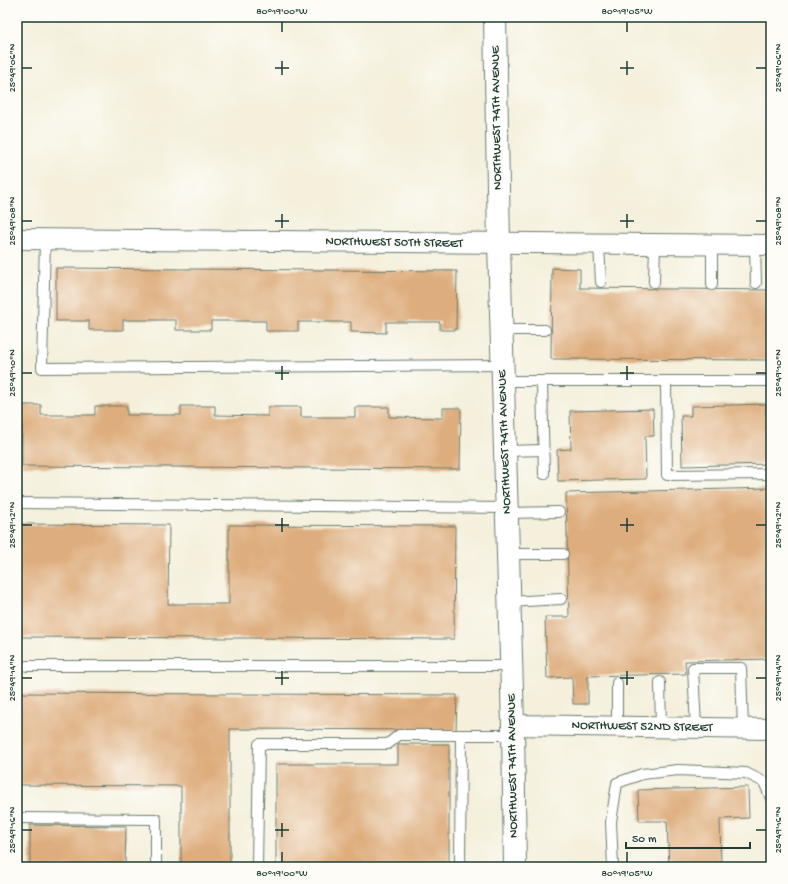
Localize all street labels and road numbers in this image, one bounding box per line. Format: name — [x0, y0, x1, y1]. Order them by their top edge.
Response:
street label: NORTHWEST 74TH AVENUE — [488, 45, 506, 190]
street label: NORTHWEST 50TH STREET — [325, 234, 464, 252]
street label: NORTHWEST 74TH AVENUE — [495, 369, 515, 514]
street label: NORTHWEST 74TH AVENUE — [504, 693, 522, 838]
street label: NORTHWEST 52ND STREET — [571, 718, 714, 736]

